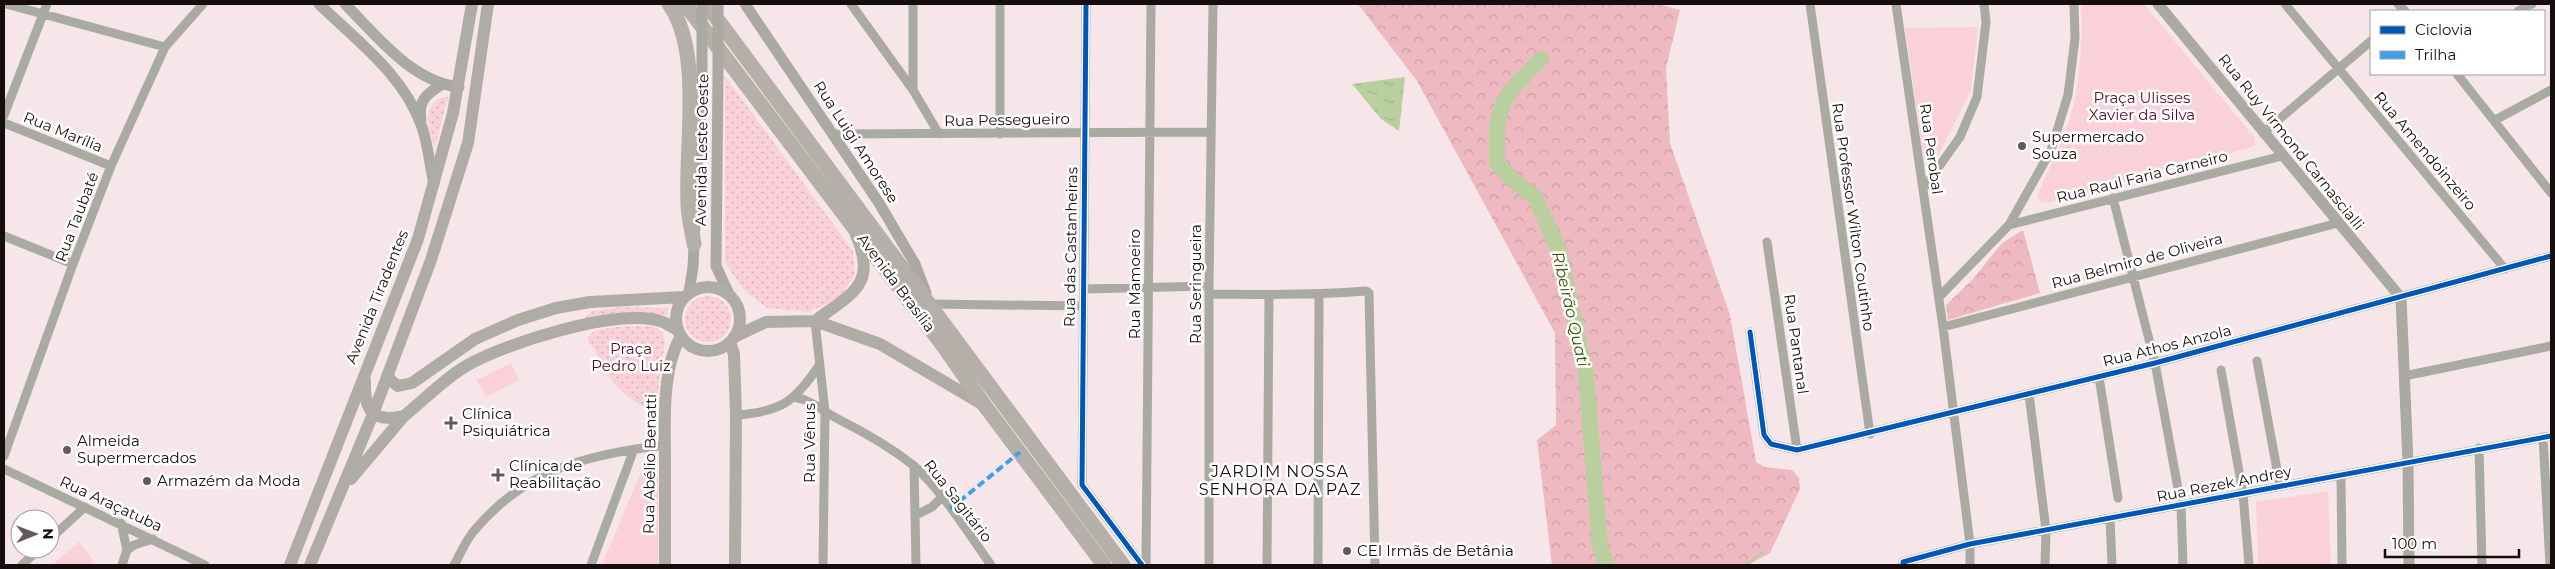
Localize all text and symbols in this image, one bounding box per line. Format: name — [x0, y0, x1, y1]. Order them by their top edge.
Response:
legend — [2370, 10, 2545, 75]
text: Ciclovia — [2415, 20, 2472, 39]
text: Trilha — [2415, 45, 2456, 64]
street label: Rua Ruy Virmond Carnascialli — [2214, 50, 2368, 234]
street label: Avenida Leste Oeste — [691, 74, 712, 226]
street label: Rua Luigi Amorese — [810, 77, 903, 206]
street label: Rua Amendoinzeiro — [2370, 87, 2481, 214]
park label: Praça Ulisses Xavier da Silva — [2089, 88, 2195, 124]
street label: Rua Professor Wilton Coutinho — [1828, 101, 1879, 332]
street label: Rua Perobal — [1916, 102, 1947, 196]
street label: Rua Marília — [21, 107, 106, 156]
street label: Rua Pessegueiro — [944, 109, 1070, 130]
place label: Supermercado Souza — [2032, 127, 2144, 163]
marker: Supermercado Souza — [2016, 140, 2028, 152]
street label: Rua Raul Faria Carneiro — [2054, 146, 2229, 207]
street label: Rua das Castanheiras — [1060, 167, 1081, 327]
street label: Rua Taubaté — [51, 169, 102, 264]
street label: Rua Seringueira — [1186, 224, 1205, 344]
street label: Avenida Tiradentes — [341, 227, 412, 367]
street label: Rua Mamoeiro — [1125, 229, 1144, 339]
street label: Rua Belmiro de Oliveira — [2049, 229, 2224, 293]
street label: Avenida Brasília — [853, 230, 940, 336]
water label: Ribeirão Quati — [1548, 250, 1593, 369]
street label: Rua Pantanal — [1780, 293, 1813, 395]
street label: Rua Athos Anzola — [2101, 320, 2233, 371]
park label: Praça Pedro Luiz — [591, 339, 671, 375]
street label: Rua Abélio Benatti — [639, 394, 660, 534]
street label: Rua Vênus — [800, 403, 819, 483]
place label: Clínica Psiquiátrica — [462, 404, 551, 440]
marker: Clínica Psiquiátrica — [444, 416, 458, 430]
place label: Almeida Supermercados — [77, 431, 196, 467]
marker: Almeida Supermercados — [61, 444, 73, 456]
street label: Rua Sagitário — [920, 455, 997, 546]
place label: Clínica de Reabilitação — [509, 456, 601, 492]
street label: Rua Rezek Andrey — [2155, 461, 2294, 506]
district label: JARDIM NOSSA SENHORA DA PAZ — [1199, 462, 1361, 499]
marker: Clínica de Reabilitação — [491, 468, 505, 482]
street label: Rua Araçatuba — [57, 471, 166, 536]
place label: Armazém da Moda — [157, 471, 301, 490]
marker: Armazém da Moda — [141, 475, 153, 487]
north arrow — [10, 509, 60, 559]
scale bar — [2385, 526, 2519, 558]
text: N — [39, 528, 57, 540]
text: 100 m — [2392, 534, 2437, 553]
place label: CEI Irmãs de Betânia — [1357, 541, 1514, 560]
marker: CEI Irmãs de Betânia — [1341, 545, 1353, 557]

